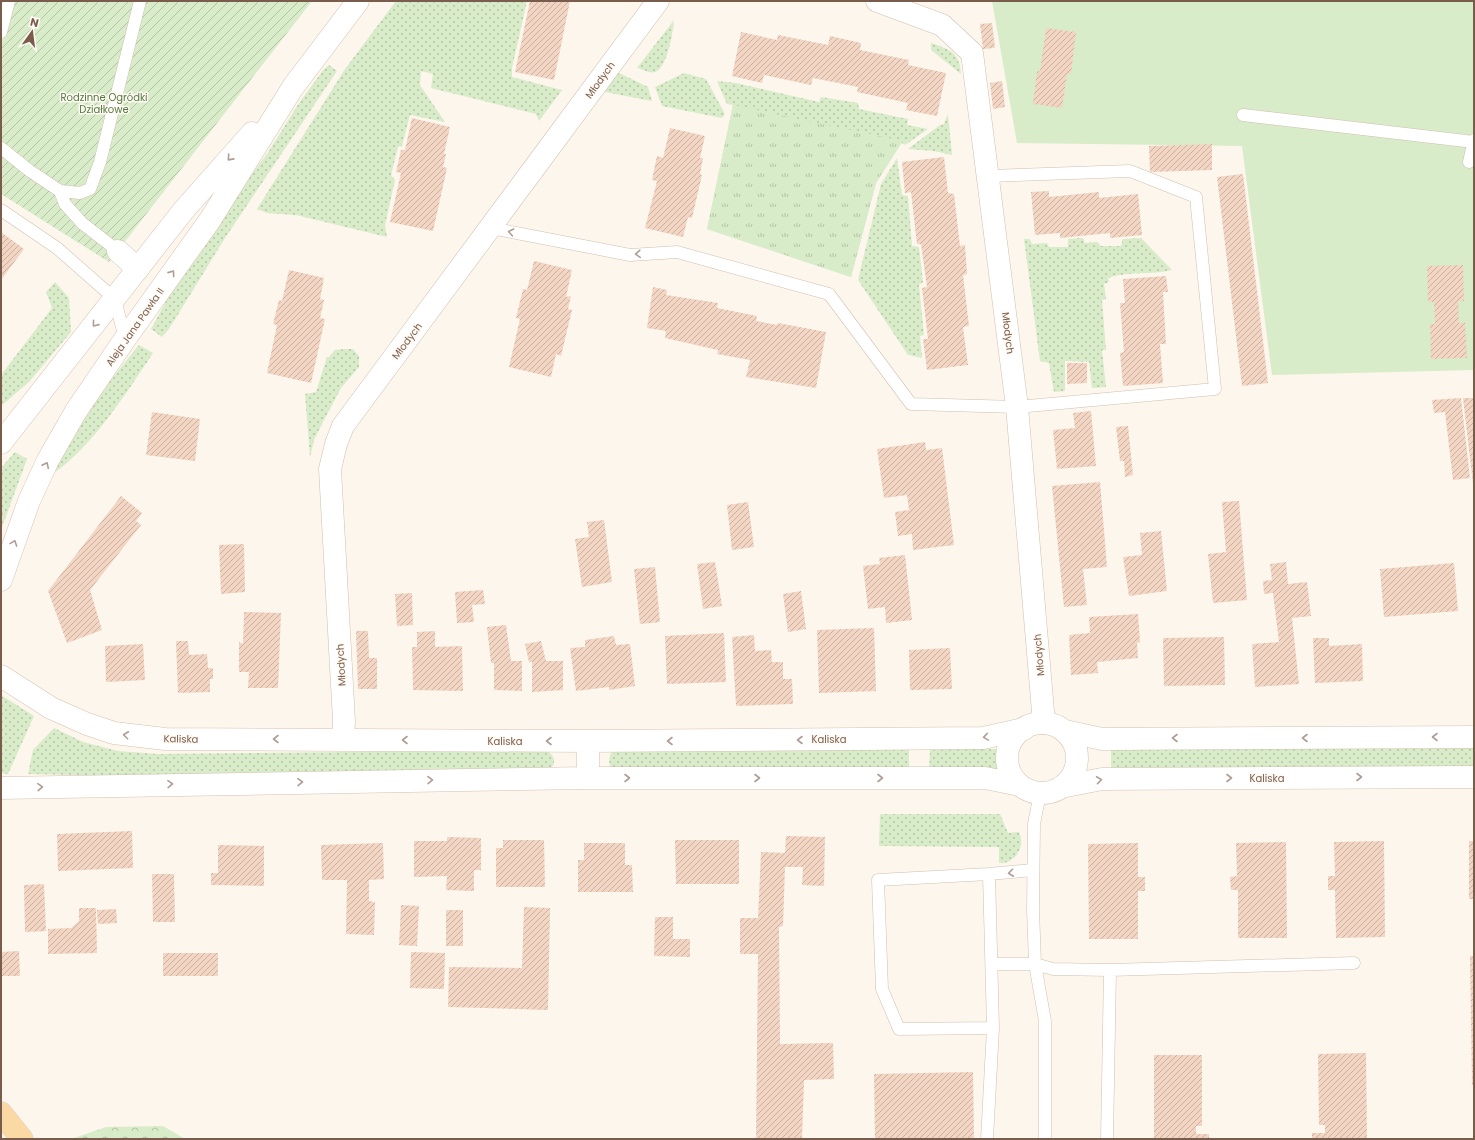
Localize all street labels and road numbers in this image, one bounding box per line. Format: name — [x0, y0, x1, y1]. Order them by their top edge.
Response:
street label: Młodych — [581, 58, 619, 102]
street label: Aleja Jana Pawła II — [102, 285, 168, 369]
street label: Młodych — [998, 311, 1018, 355]
street label: Młodych — [388, 320, 426, 362]
street label: Młodych — [1030, 633, 1048, 677]
street label: Młodych — [332, 643, 350, 687]
street label: Kaliska — [163, 731, 199, 747]
street label: Kaliska — [812, 732, 846, 747]
street label: Kaliska — [488, 734, 522, 749]
street label: Kaliska — [1250, 771, 1284, 786]

